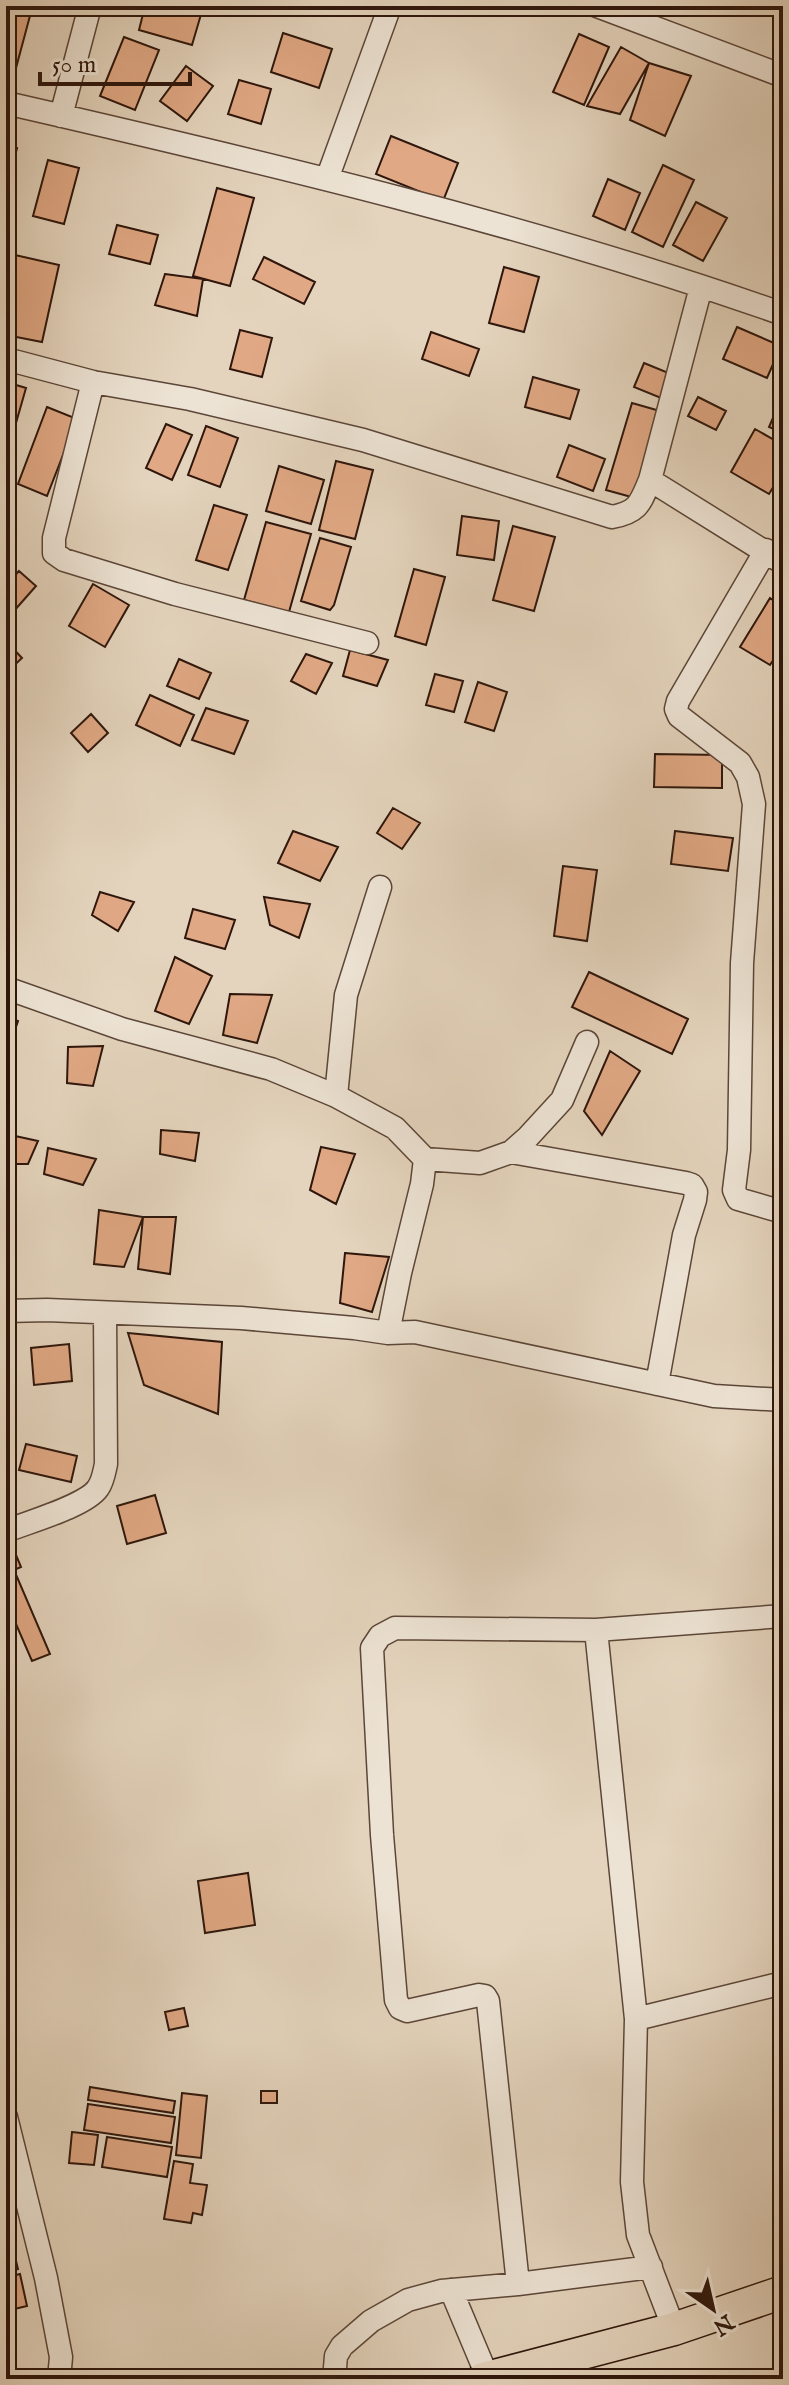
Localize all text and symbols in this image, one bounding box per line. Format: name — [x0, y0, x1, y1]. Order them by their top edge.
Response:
scale bar — [40, 36, 190, 86]
text: 50 m — [52, 50, 96, 81]
north arrow — [673, 2269, 753, 2349]
text: N — [707, 2306, 740, 2341]

